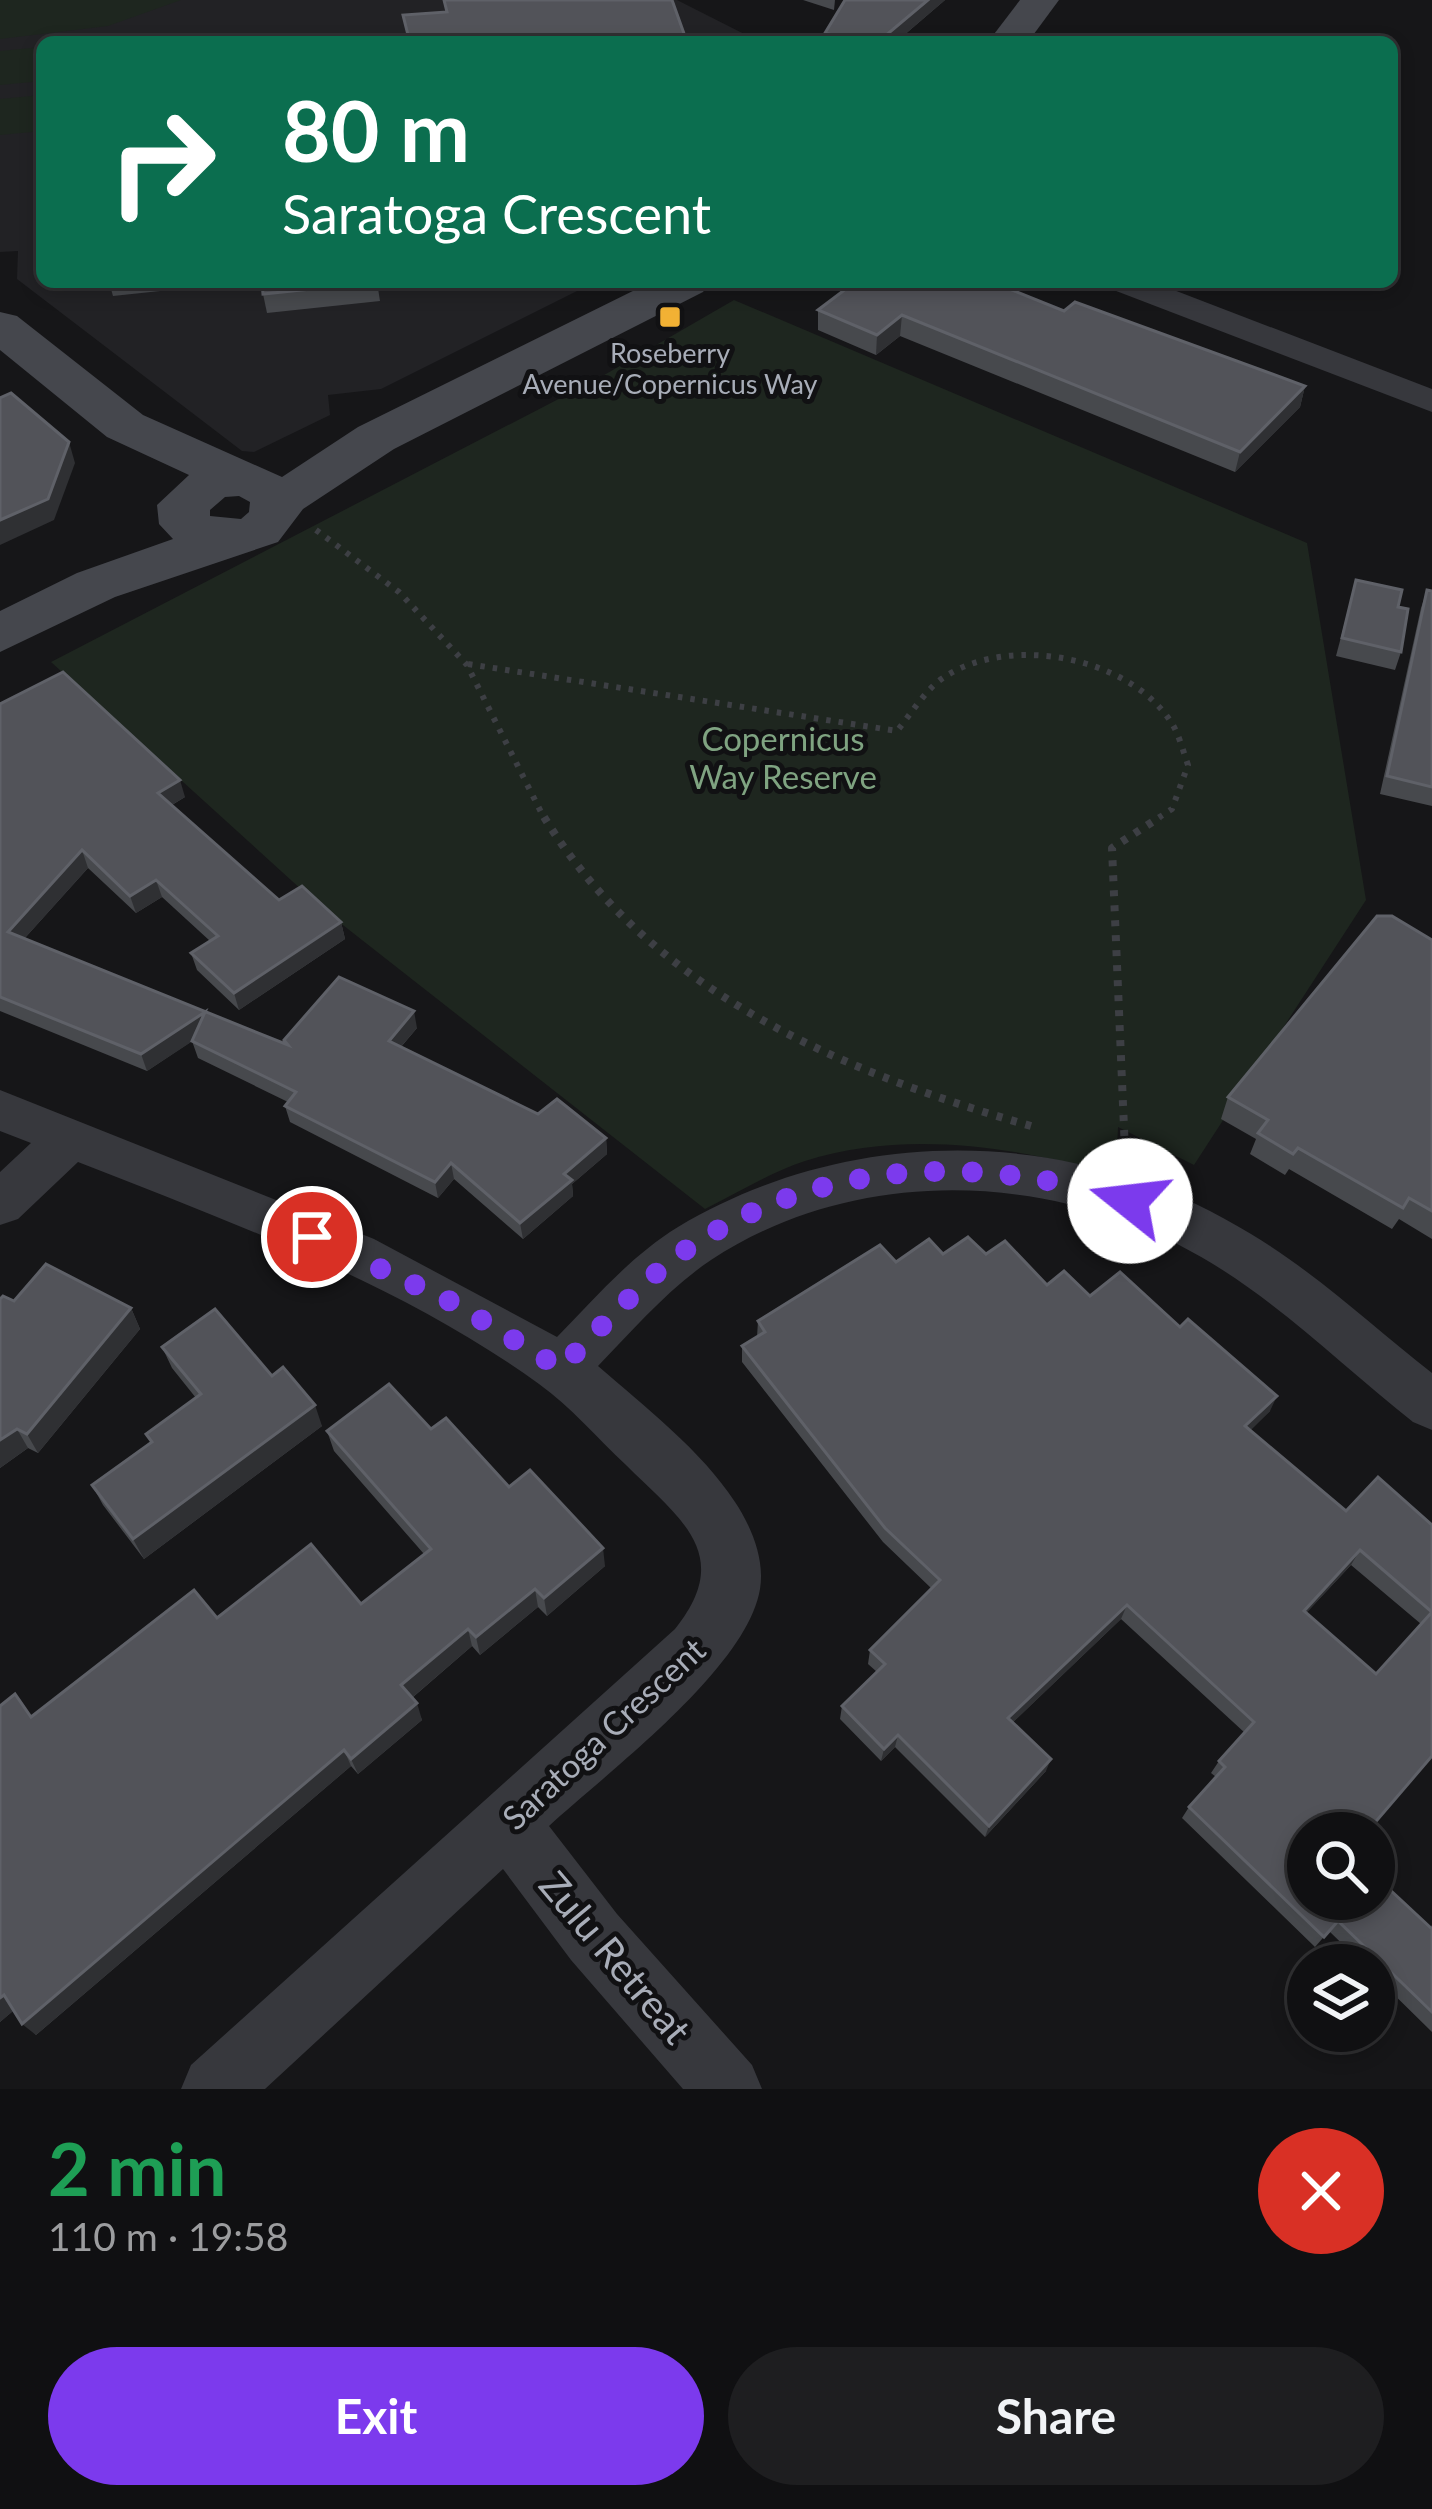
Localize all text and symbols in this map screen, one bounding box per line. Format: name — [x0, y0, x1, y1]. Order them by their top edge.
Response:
text: 80 m — [282, 79, 470, 180]
icon: right — [84, 84, 240, 240]
text: Saratoga Crescent — [282, 181, 711, 246]
marker: Roseberry Avenue/Copernicus Way — [657, 304, 683, 330]
place label: Roseberry Avenue/Copernicus Way — [523, 336, 817, 400]
park label: Copernicus Way Reserve — [689, 718, 877, 796]
position arrow — [1067, 1138, 1193, 1264]
pin — [261, 1186, 363, 1288]
icon: arrive — [279, 1204, 345, 1270]
street label: Saratoga Crescent — [493, 1629, 713, 1837]
map controls — [1287, 1812, 1395, 2052]
button: search — [1287, 1812, 1395, 1920]
street label: Zulu Retreat — [531, 1862, 701, 2052]
button: layers — [1287, 1944, 1395, 2052]
text: 2 min — [48, 2125, 226, 2211]
button: close — [1258, 2128, 1384, 2254]
text: 110 m · 19:58 — [48, 2213, 288, 2259]
button: Exit — [48, 2347, 704, 2485]
button: Share — [728, 2347, 1384, 2485]

